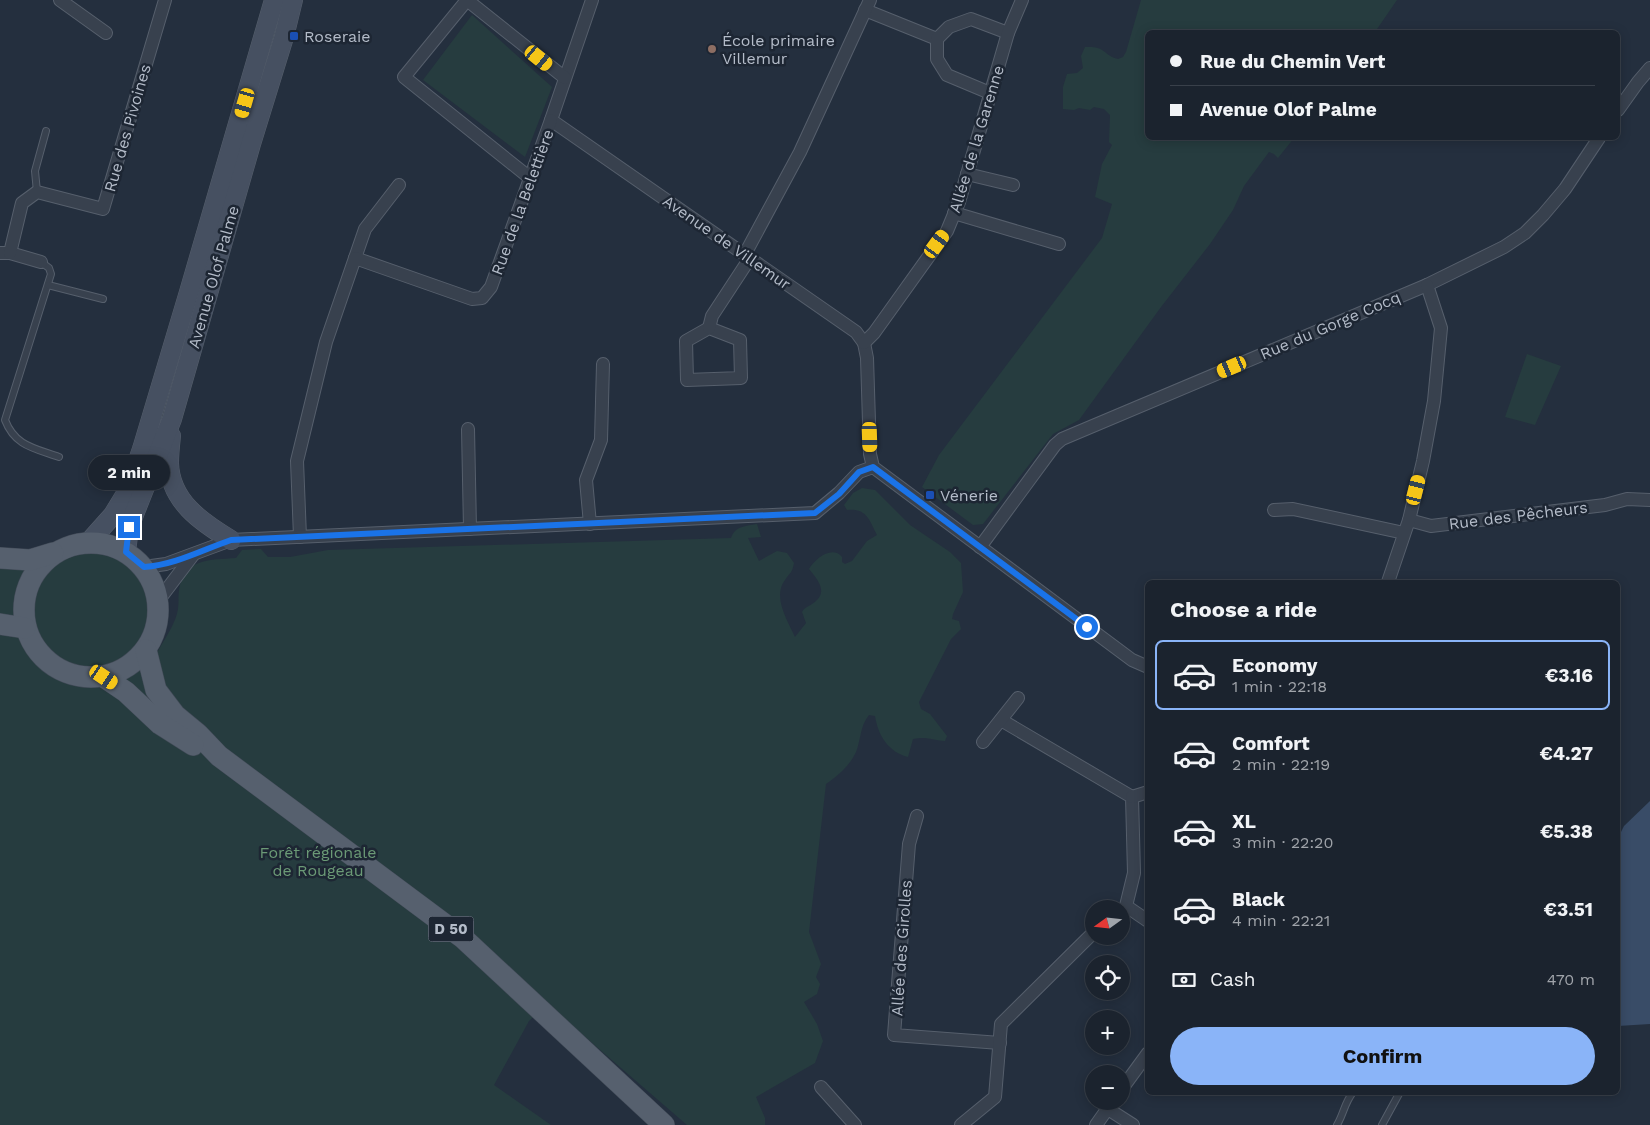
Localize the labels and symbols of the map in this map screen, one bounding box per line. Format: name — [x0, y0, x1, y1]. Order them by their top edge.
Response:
place label: Roseraie — [304, 27, 370, 46]
marker: Roseraie — [288, 30, 300, 42]
place label: École primaire Villemur — [722, 31, 835, 68]
car — [522, 43, 555, 73]
marker: École primaire Villemur — [706, 43, 718, 55]
street label: Rue des Pivoines — [100, 62, 155, 194]
street label: Allée de la Garenne — [945, 63, 1008, 215]
car — [233, 87, 256, 119]
street label: Rue de la Belettière — [487, 127, 558, 278]
street label: Avenue de Villemur — [659, 191, 795, 294]
street label: Avenue Olof Palme — [184, 204, 243, 351]
car — [922, 227, 951, 261]
street label: Rue du Gorge Cocq — [1257, 287, 1403, 364]
car — [1215, 354, 1248, 380]
car — [861, 422, 878, 452]
callout: 2 min — [88, 454, 170, 490]
car — [1405, 474, 1426, 506]
place label: Vénerie — [940, 486, 998, 505]
marker: Vénerie — [924, 489, 936, 501]
street label: Rue des Pêcheurs — [1448, 498, 1589, 533]
route end — [118, 516, 140, 538]
route start — [1076, 616, 1098, 638]
car — [87, 662, 120, 692]
park label: Forêt régionale de Rougeau — [260, 843, 376, 880]
street label: Allée des Girolles — [887, 879, 916, 1017]
north arrow — [1085, 900, 1130, 945]
road number: D 50 — [428, 916, 474, 942]

